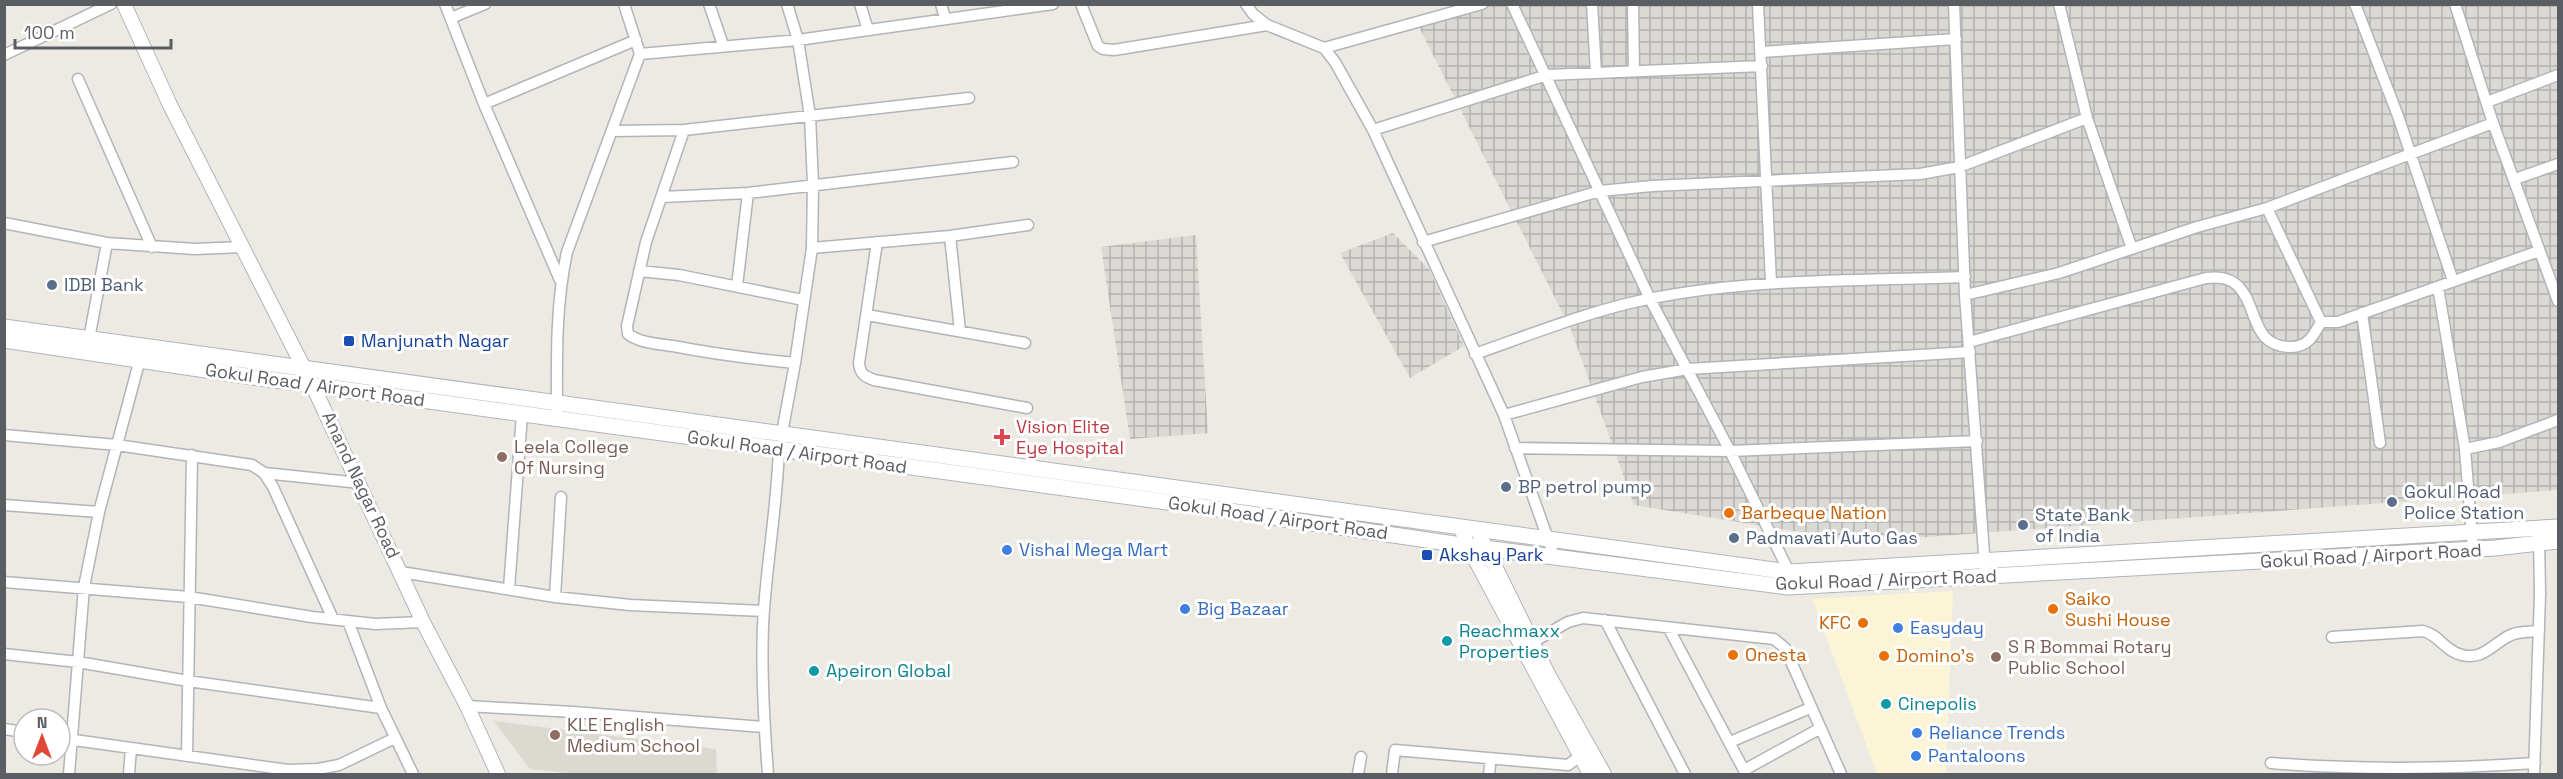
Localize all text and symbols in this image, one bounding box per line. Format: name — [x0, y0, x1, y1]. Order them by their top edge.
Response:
scale bar — [15, 12, 171, 50]
text: 100 m — [24, 21, 75, 44]
place label: IDBI Bank — [64, 273, 144, 296]
marker: IDBI Bank — [45, 278, 59, 292]
place label: Manjunath Nagar — [361, 329, 509, 352]
marker: Manjunath Nagar — [342, 334, 356, 348]
street label: Gokul Road / Airport Road — [204, 358, 426, 411]
street label: Anand Nagar Road — [317, 408, 406, 562]
place label: Vision Elite Eye Hospital — [1016, 415, 1124, 459]
street label: Gokul Road / Airport Road — [686, 425, 908, 478]
marker: Vision Elite Eye Hospital — [993, 428, 1011, 446]
place label: Leela College Of Nursing — [514, 435, 629, 479]
marker: Leela College Of Nursing — [495, 450, 509, 464]
place label: BP petrol pump — [1518, 475, 1652, 498]
marker: BP petrol pump — [1499, 480, 1513, 494]
place label: Gokul Road Police Station — [2404, 480, 2524, 524]
street label: Gokul Road / Airport Road — [1167, 491, 1389, 544]
marker: Gokul Road Police Station — [2385, 495, 2399, 509]
place label: Barbeque Nation — [1741, 501, 1887, 524]
place label: State Bank of India — [2035, 503, 2131, 547]
marker: Barbeque Nation — [1722, 506, 1736, 520]
marker: State Bank of India — [2016, 518, 2030, 532]
place label: Padmavati Auto Gas — [1746, 526, 1918, 549]
marker: Padmavati Auto Gas — [1727, 531, 1741, 545]
place label: Vishal Mega Mart — [1019, 538, 1168, 561]
street label: Gokul Road / Airport Road — [2260, 538, 2482, 573]
marker: Vishal Mega Mart — [1000, 543, 1014, 557]
place label: Akshay Park — [1439, 543, 1544, 566]
marker: Akshay Park — [1420, 548, 1434, 562]
street label: Gokul Road / Airport Road — [1775, 564, 1997, 595]
place label: Saiko Sushi House — [2065, 587, 2171, 631]
place label: Big Bazaar — [1197, 597, 1289, 620]
marker: Big Bazaar — [1178, 602, 1192, 616]
marker: Saiko Sushi House — [2046, 602, 2060, 616]
place label: KFC — [1819, 611, 1851, 634]
marker: KFC — [1856, 616, 1870, 630]
place label: Easyday — [1910, 616, 1984, 639]
place label: Reachmaxx Properties — [1459, 619, 1560, 663]
marker: Easyday — [1891, 621, 1905, 635]
marker: Reachmaxx Properties — [1440, 634, 1454, 648]
place label: S R Bommai Rotary Public School — [2008, 635, 2172, 679]
place label: Onesta — [1745, 643, 1807, 666]
place label: Domino's — [1896, 644, 1974, 667]
marker: Onesta — [1726, 648, 1740, 662]
marker: Domino's — [1877, 649, 1891, 663]
marker: S R Bommai Rotary Public School — [1989, 650, 2003, 664]
place label: Apeiron Global — [826, 659, 951, 682]
marker: Apeiron Global — [807, 664, 821, 678]
place label: Cinepolis — [1898, 692, 1977, 715]
marker: Cinepolis — [1879, 697, 1893, 711]
north arrow — [12, 707, 72, 767]
text: N — [37, 712, 47, 733]
place label: KLE English Medium School — [567, 713, 700, 757]
place label: Reliance Trends — [1929, 721, 2065, 744]
marker: Reliance Trends — [1910, 726, 1924, 740]
marker: KLE English Medium School — [548, 728, 562, 742]
place label: Pantaloons — [1928, 744, 2026, 767]
marker: Pantaloons — [1909, 749, 1923, 763]

